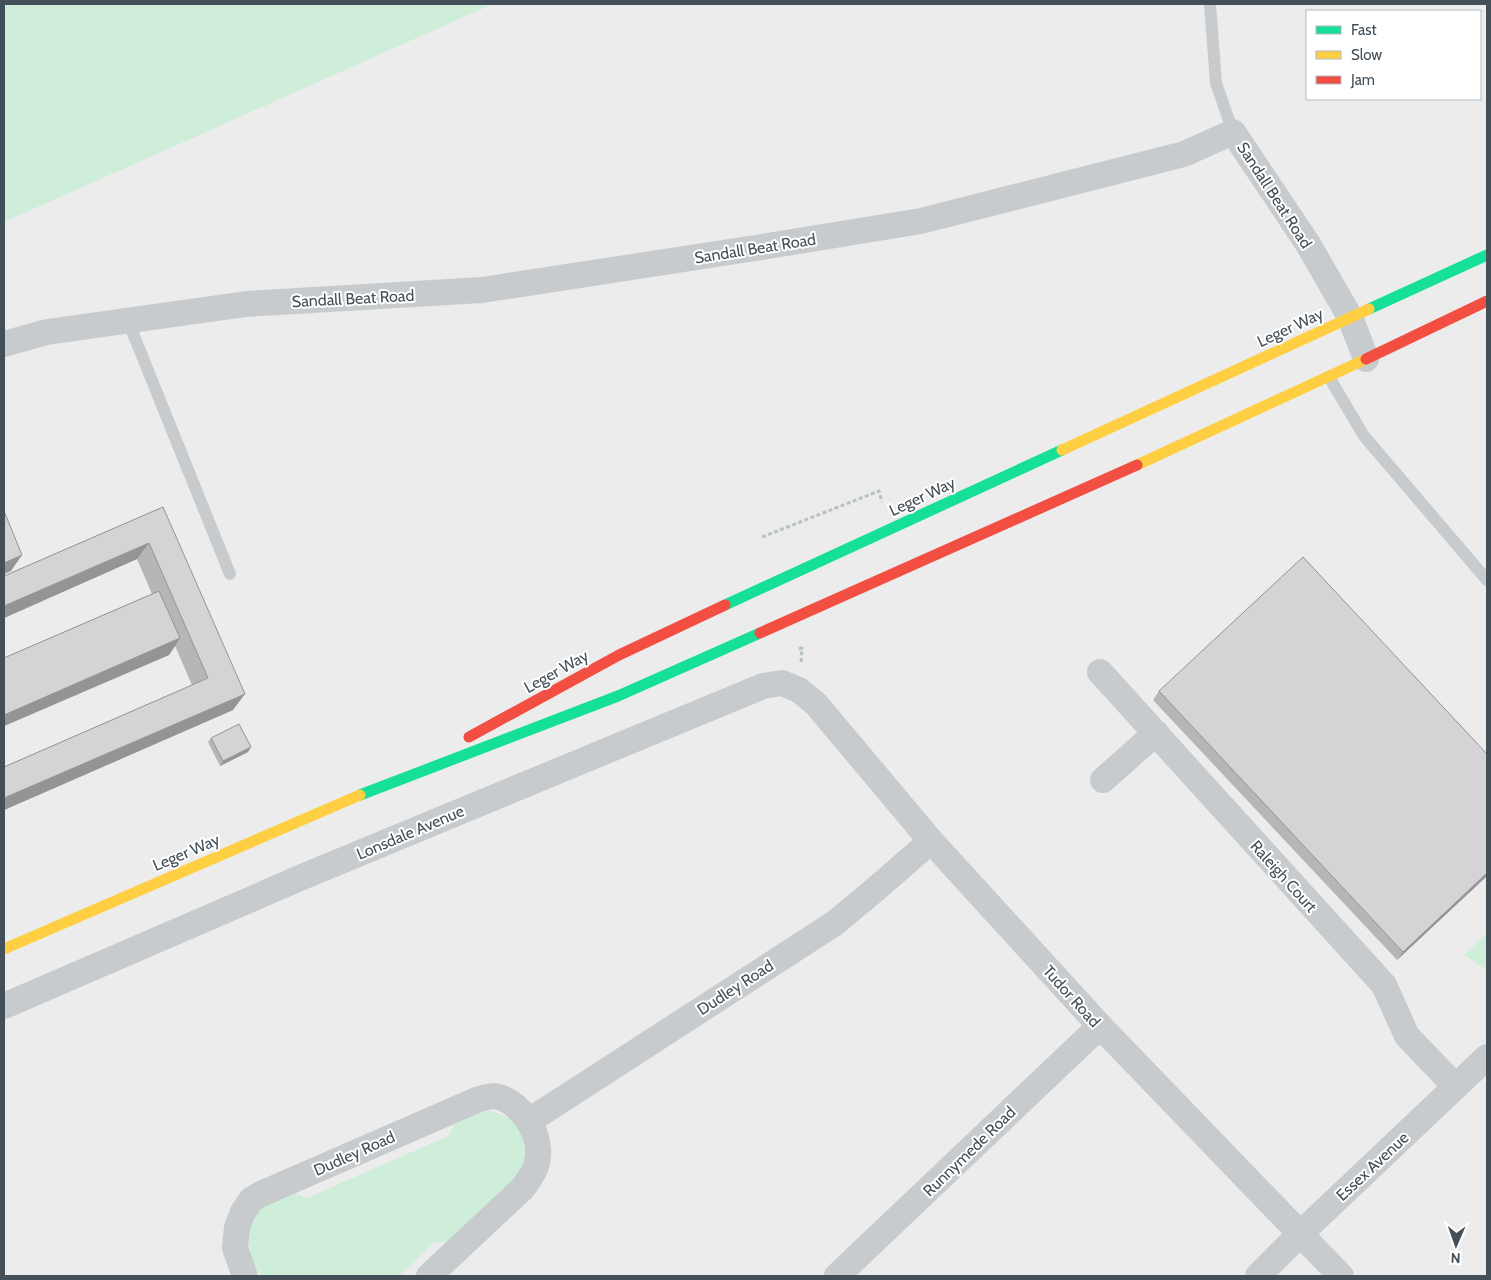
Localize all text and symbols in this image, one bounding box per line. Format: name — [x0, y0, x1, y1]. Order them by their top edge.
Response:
legend — [1306, 10, 1481, 100]
text: Fast — [1351, 21, 1376, 39]
text: Slow — [1351, 46, 1382, 64]
text: Jam — [1350, 71, 1375, 89]
street label: Sandall Beat Road — [1233, 139, 1316, 252]
street label: Sandall Beat Road — [693, 230, 817, 267]
street label: Sandall Beat Road — [291, 286, 415, 311]
street label: Leger Way — [1254, 304, 1326, 351]
street label: Leger Way — [886, 473, 958, 520]
street label: Leger Way — [521, 646, 592, 697]
street label: Lonsdale Avenue — [354, 801, 467, 864]
street label: Leger Way — [150, 830, 222, 875]
street label: Raleigh Court — [1246, 837, 1321, 917]
street label: Dudley Road — [694, 956, 777, 1019]
street label: Tudor Road — [1039, 962, 1104, 1031]
street label: Runnymede Road — [919, 1102, 1020, 1200]
street label: Dudley Road — [311, 1127, 398, 1180]
street label: Essex Avenue — [1332, 1128, 1412, 1205]
north arrow — [1431, 1220, 1481, 1270]
text: N — [1450, 1249, 1461, 1267]

